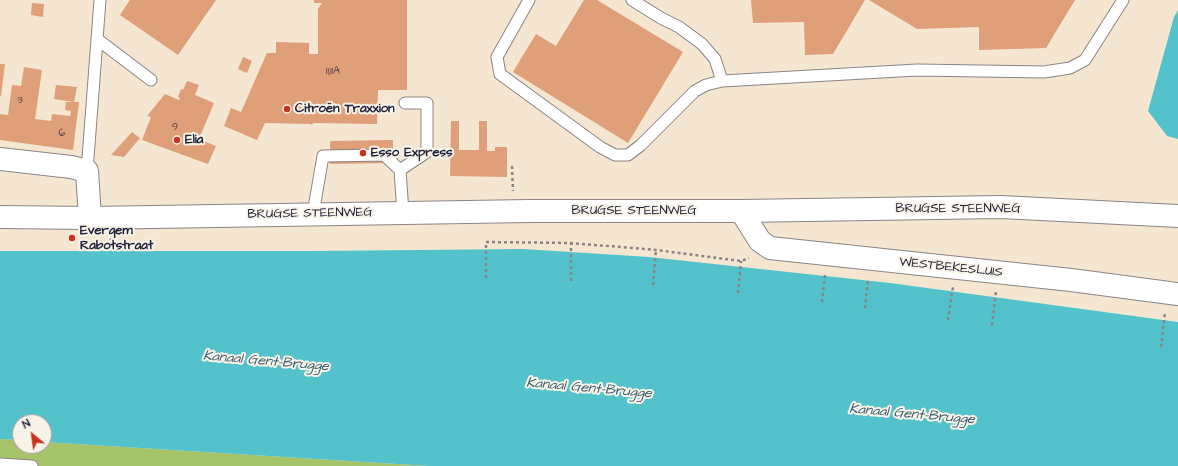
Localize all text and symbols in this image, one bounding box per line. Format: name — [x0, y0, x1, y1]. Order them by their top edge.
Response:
house number: 11;11A — [326, 65, 340, 79]
house number: 3 — [17, 94, 23, 108]
place label: Citroën Traxxion — [295, 101, 395, 117]
marker: Citroën Traxxion — [282, 104, 292, 114]
house number: 9 — [172, 121, 178, 135]
house number: 6 — [59, 127, 65, 141]
place label: Elia — [185, 132, 203, 148]
marker: Elia — [172, 135, 182, 145]
place label: Esso Express — [371, 145, 453, 161]
marker: Esso Express — [358, 148, 368, 158]
street label: BRUGSE STEENWEG — [896, 201, 1020, 217]
street label: BRUGSE STEENWEG — [572, 203, 696, 219]
street label: BRUGSE STEENWEG — [247, 205, 373, 223]
place label: Evergem Rabotstraat — [80, 223, 153, 254]
marker: Evergem Rabotstraat — [67, 233, 77, 243]
street label: WESTBEKESLUIS — [899, 255, 1003, 281]
water label: Kanaal Gent-Brugge — [203, 348, 329, 376]
water label: Kanaal Gent-Brugge — [526, 375, 652, 403]
water label: Kanaal Gent-Brugge — [849, 401, 975, 429]
north arrow — [12, 414, 52, 454]
text: N — [20, 416, 33, 432]

